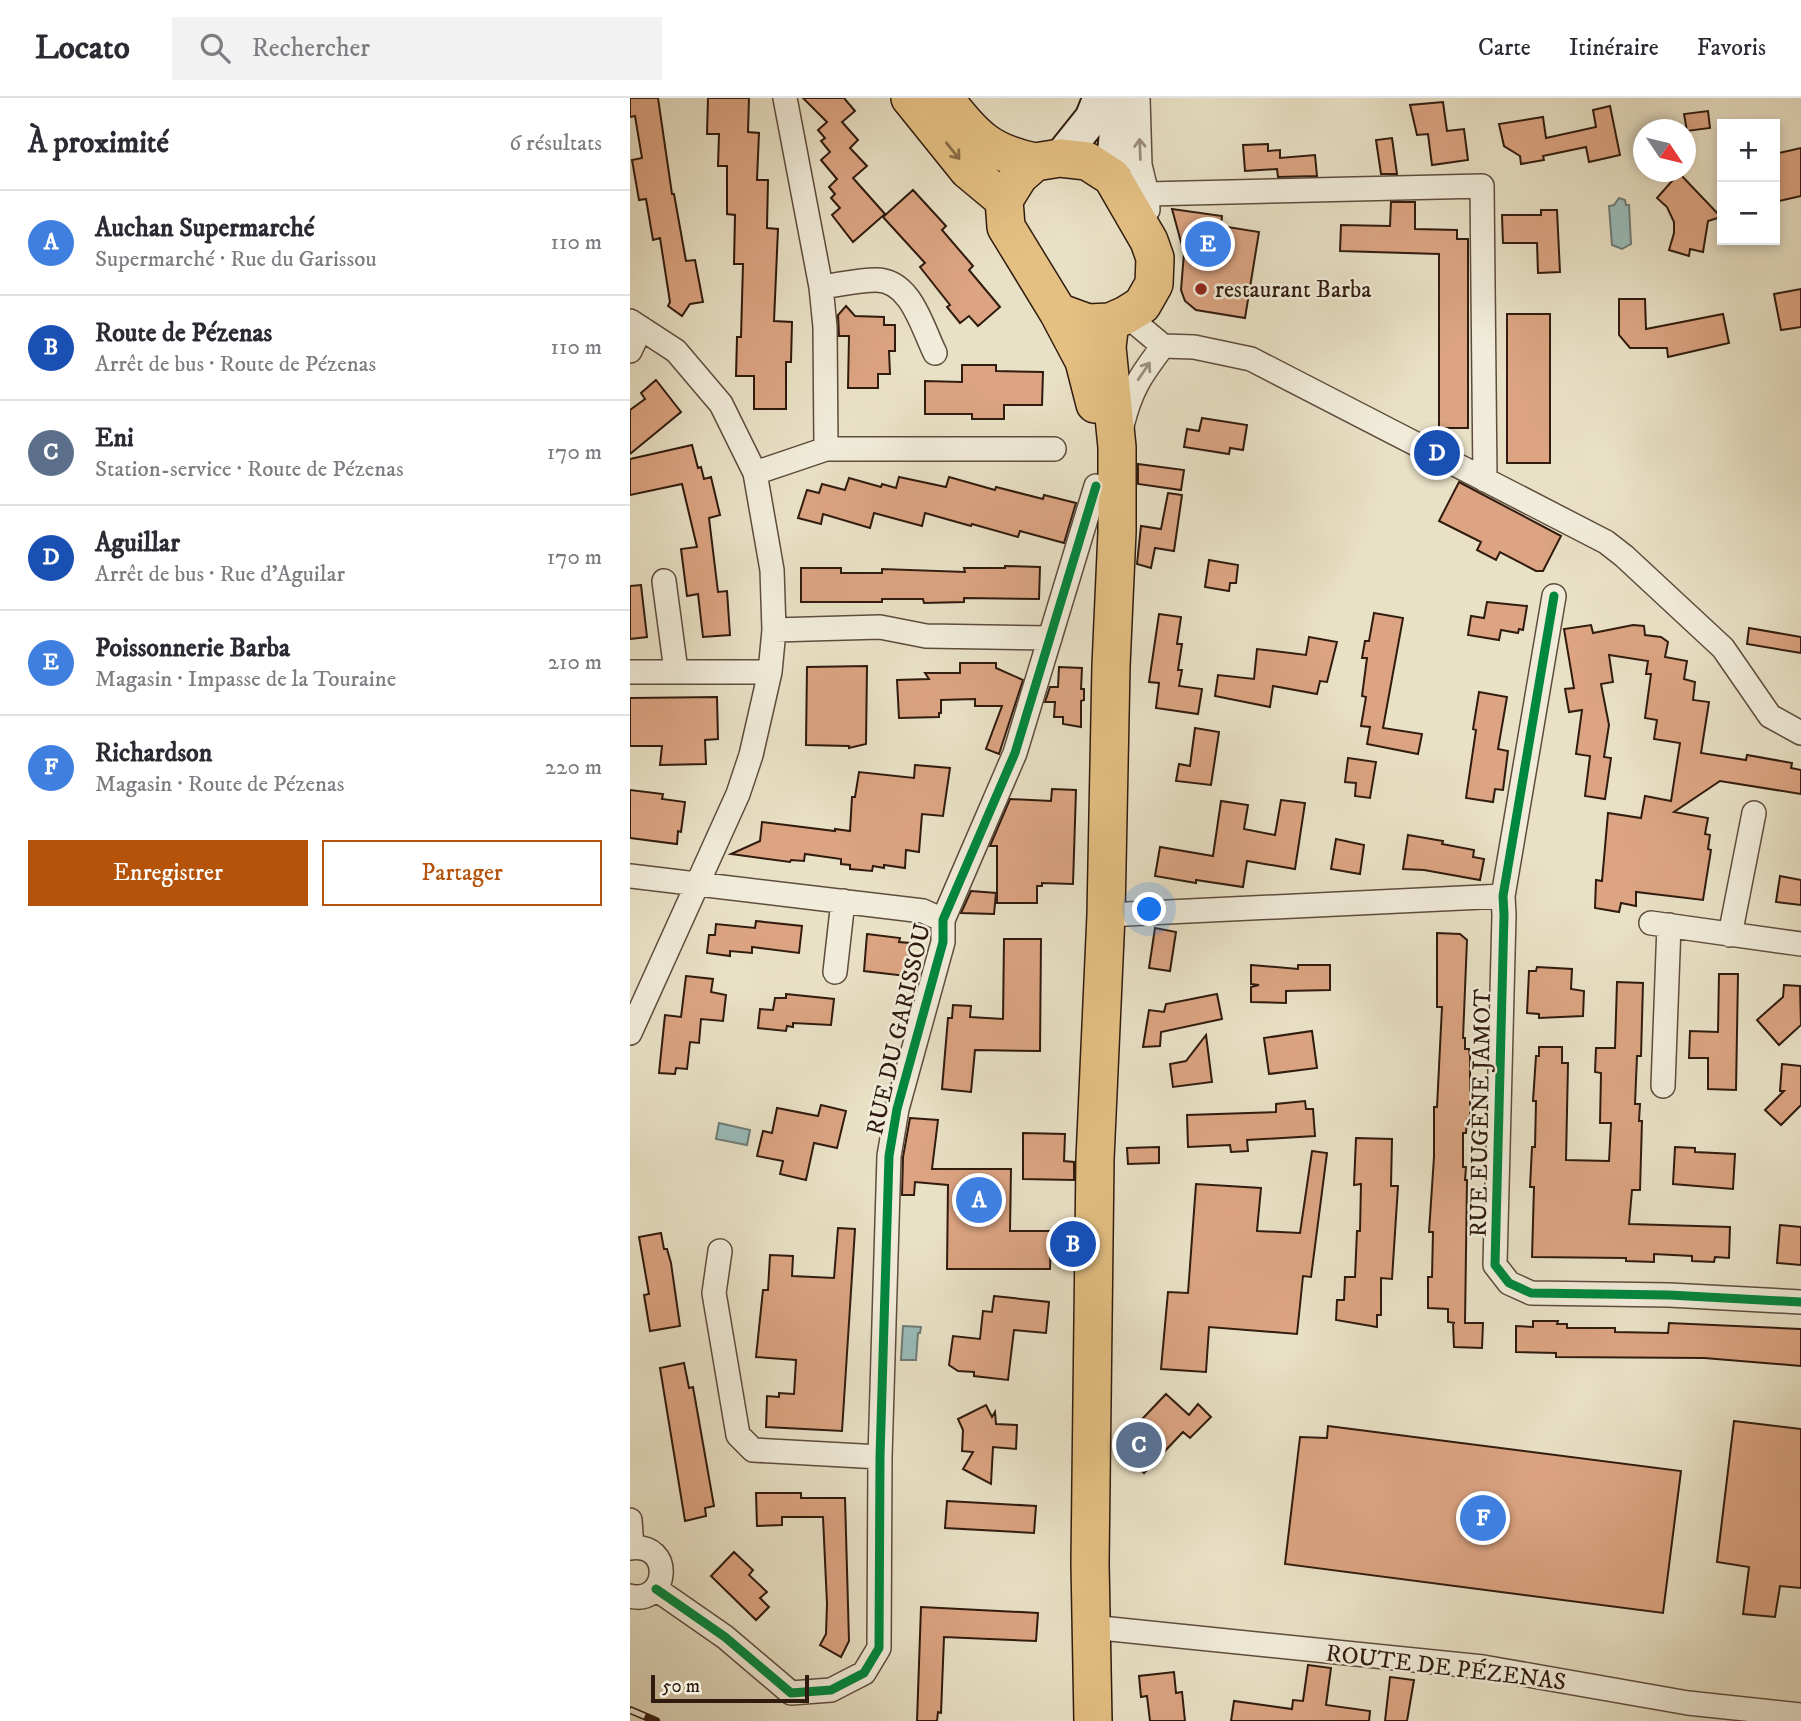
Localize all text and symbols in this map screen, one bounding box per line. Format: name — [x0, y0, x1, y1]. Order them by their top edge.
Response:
search box — [172, 17, 662, 80]
text: Locato — [35, 28, 130, 69]
icon: search — [196, 29, 234, 67]
text: Rechercher — [252, 32, 370, 65]
text: Carte — [1478, 33, 1531, 63]
text: Itinéraire — [1569, 33, 1659, 63]
text: Favoris — [1697, 33, 1766, 63]
north arrow — [1633, 119, 1696, 182]
map controls — [1717, 119, 1780, 245]
button: + — [1717, 119, 1780, 182]
text: À proximité — [28, 125, 169, 162]
text: 6 résultats — [509, 129, 602, 158]
one-way arrow — [1133, 138, 1146, 161]
one-way arrow — [945, 142, 961, 160]
button: − — [1717, 182, 1780, 245]
text: Auchan Supermarché — [95, 212, 315, 245]
pin: E — [1185, 218, 1231, 270]
text: A — [44, 228, 58, 257]
text: 110 m — [551, 228, 602, 257]
text: Supermarché · Rue du Garissou — [95, 245, 377, 274]
place label: restaurant Barba — [1215, 275, 1372, 305]
marker: restaurant Barba — [1193, 281, 1209, 297]
text: Route de Pézenas — [95, 317, 272, 350]
text: B — [44, 333, 58, 362]
text: 110 m — [551, 333, 602, 362]
text: Arrêt de bus · Route de Pézenas — [95, 350, 376, 379]
one-way arrow — [1137, 362, 1151, 382]
text: Eni — [95, 422, 134, 455]
pin: D — [1414, 427, 1460, 479]
text: C — [43, 438, 59, 467]
text: 170 m — [547, 438, 602, 467]
text: Station-service · Route de Pézenas — [95, 455, 404, 484]
text: Aguillar — [95, 527, 180, 560]
text: D — [42, 543, 60, 572]
text: 170 m — [547, 543, 602, 572]
text: Arrêt de bus · Rue d'Aguilar — [95, 560, 345, 589]
text: Poissonnerie Barba — [95, 632, 290, 665]
text: E — [43, 648, 59, 677]
text: 210 m — [548, 648, 602, 677]
text: Magasin · Impasse de la Touraine — [95, 665, 396, 694]
text: Richardson — [95, 737, 212, 770]
text: F — [44, 753, 58, 782]
text: 220 m — [545, 753, 602, 782]
text: Magasin · Route de Pézenas — [95, 770, 345, 799]
button: Enregistrer — [28, 840, 308, 906]
button: Partager — [322, 840, 602, 906]
your location — [1132, 892, 1166, 926]
street label: RUE DU GARISSOU — [860, 920, 938, 1138]
street label: RUE EUGÈNE JAMOT — [1464, 989, 1498, 1238]
pin: A — [956, 1174, 1002, 1226]
pin: B — [1050, 1218, 1096, 1270]
pin: C — [1116, 1419, 1162, 1471]
pin: F — [1460, 1492, 1506, 1544]
street label: ROUTE DE PÉZENAS — [1324, 1638, 1568, 1698]
scale bar — [651, 1672, 808, 1704]
text: 50 m — [662, 1675, 700, 1698]

